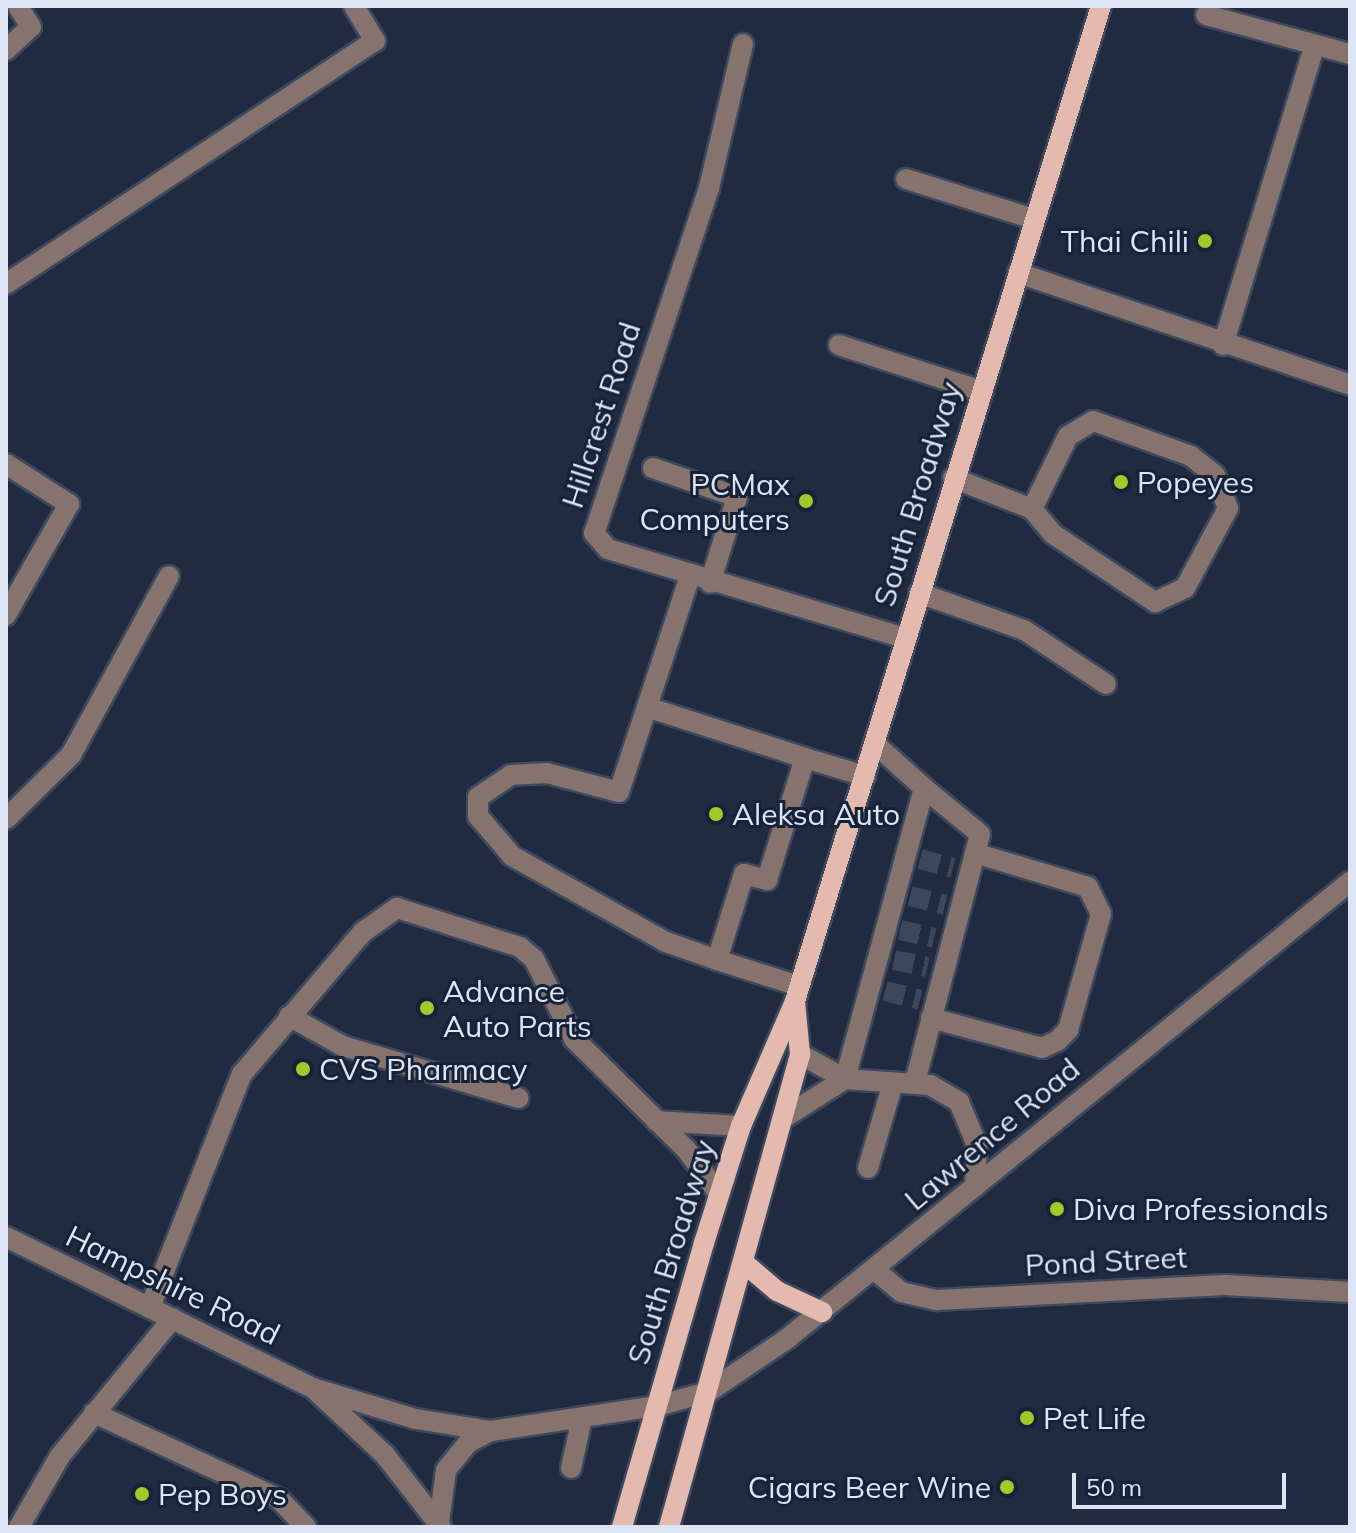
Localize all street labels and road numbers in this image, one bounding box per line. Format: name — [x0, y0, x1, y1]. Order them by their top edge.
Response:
street label: Hillcrest Road — [554, 318, 648, 512]
street label: South Broadway — [866, 377, 968, 611]
street label: Lawrence Road — [897, 1050, 1087, 1218]
street label: South Broadway — [620, 1135, 722, 1369]
street label: Hampshire Road — [60, 1218, 286, 1352]
street label: Pond Street — [1024, 1239, 1188, 1283]

